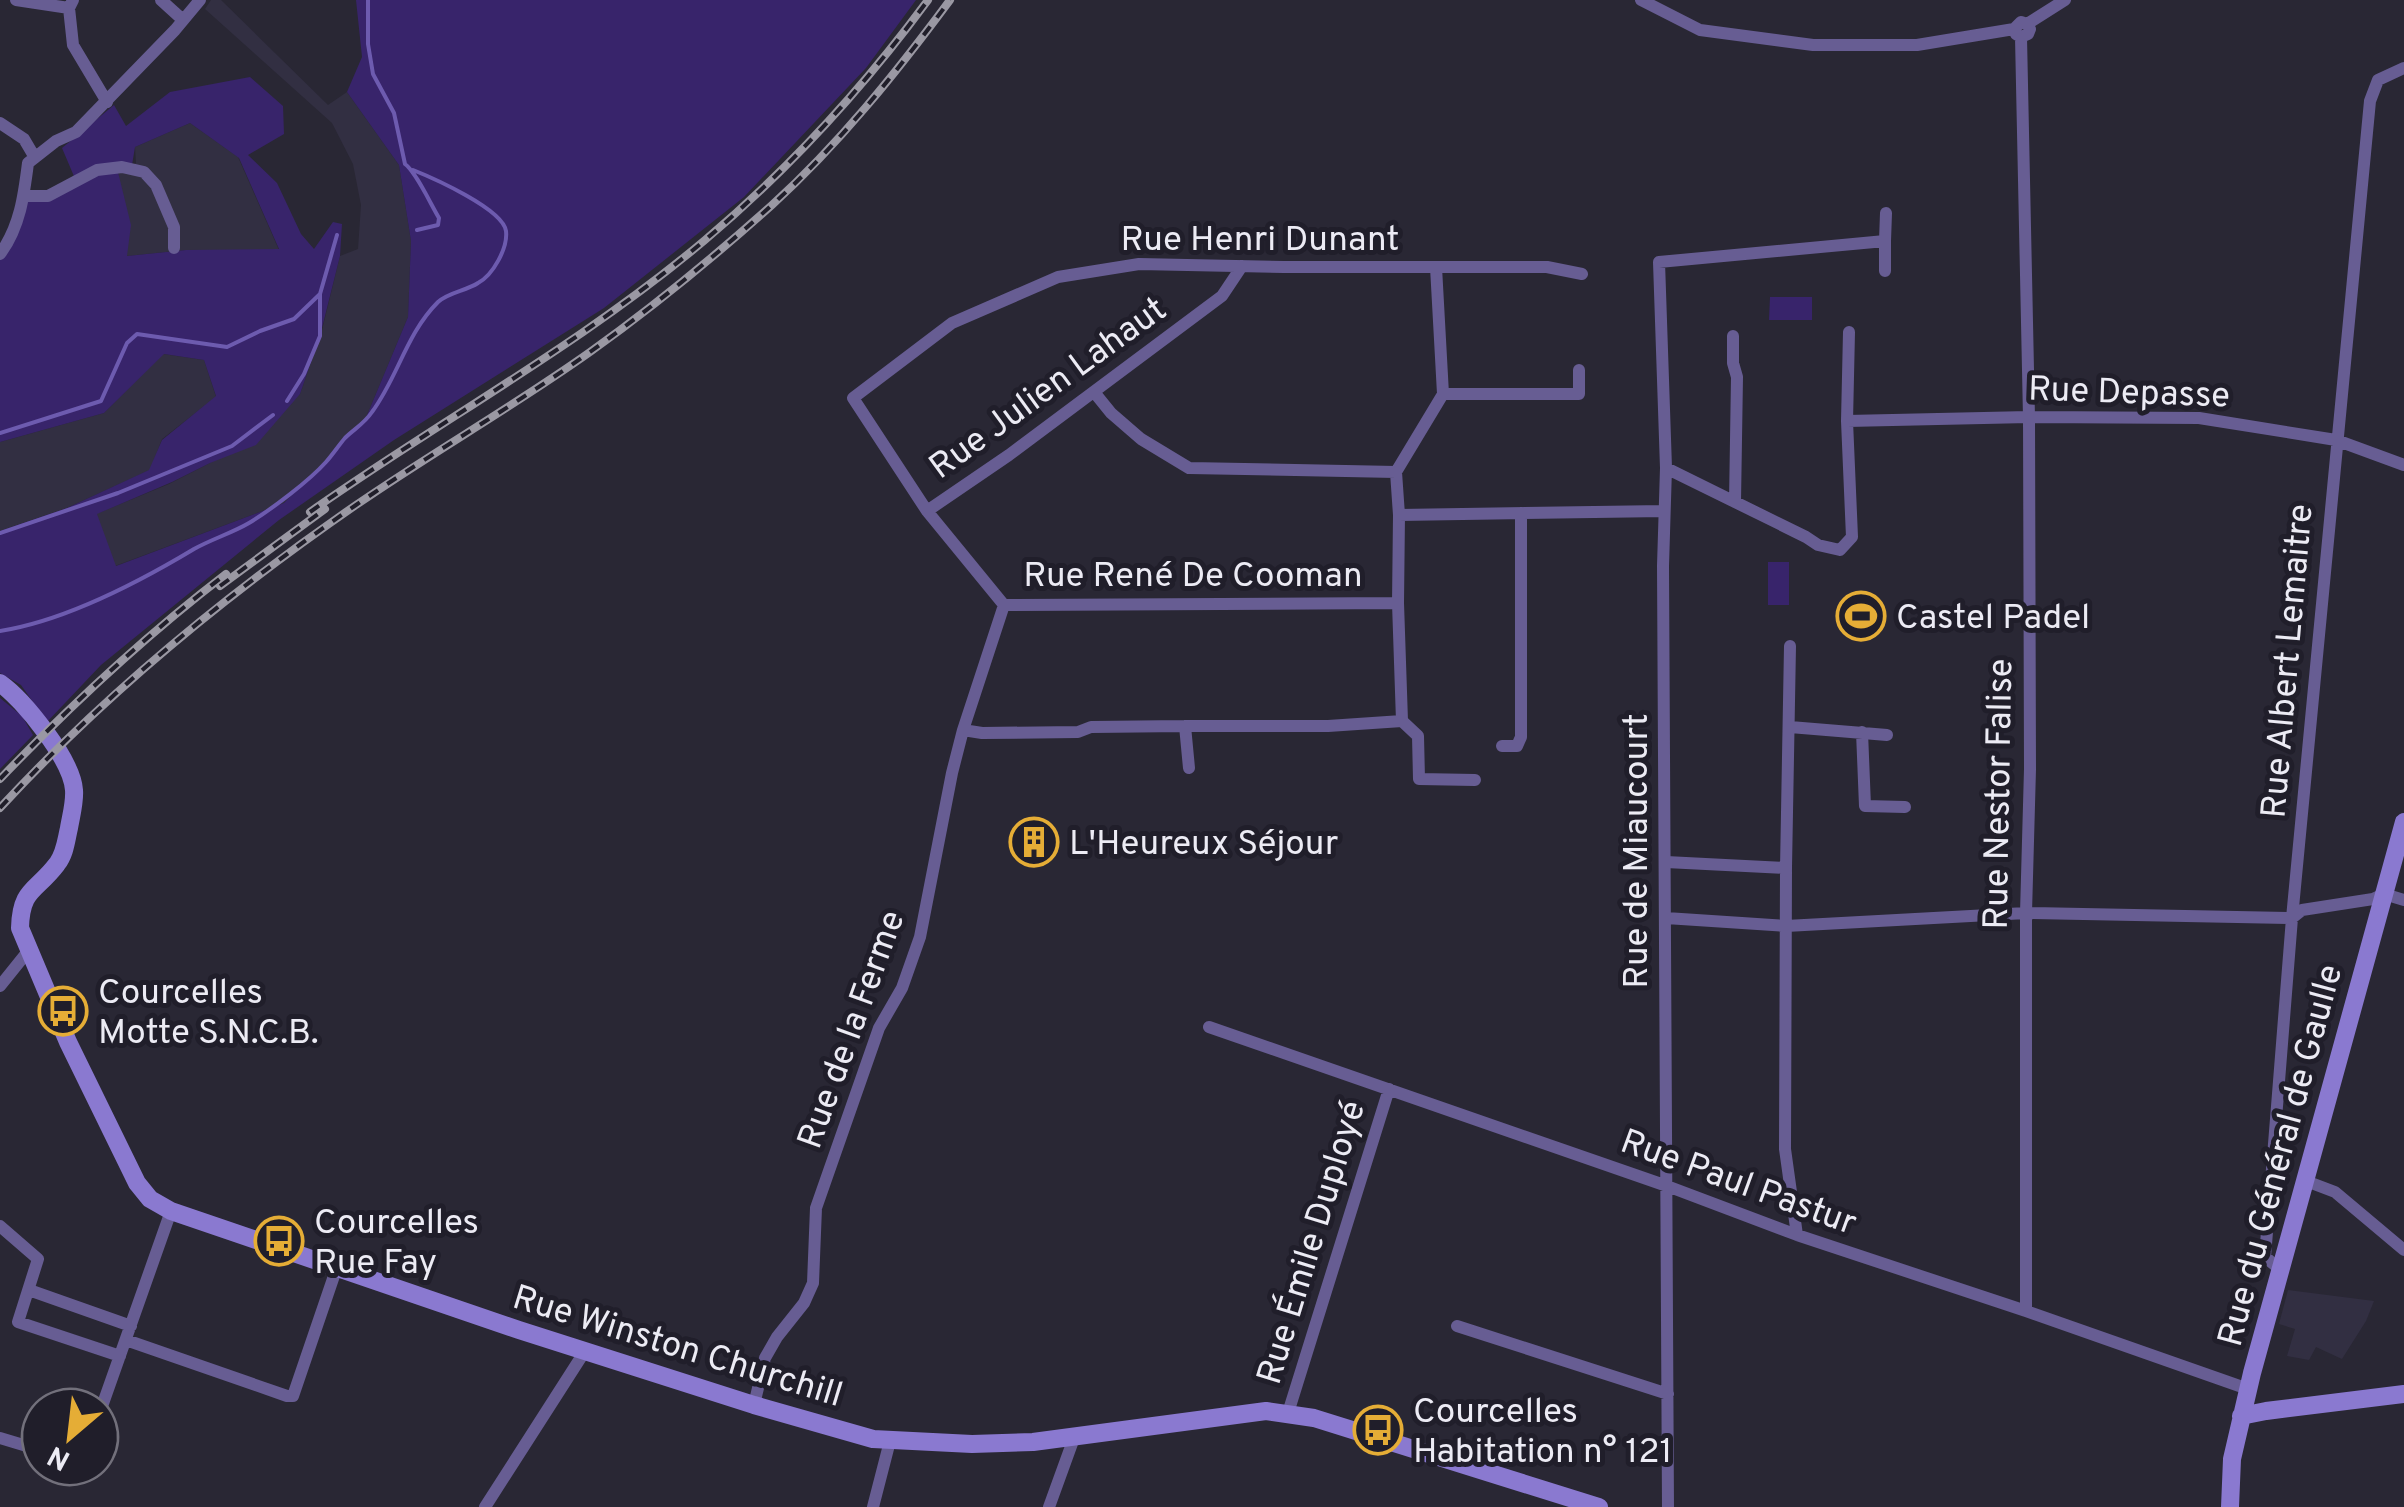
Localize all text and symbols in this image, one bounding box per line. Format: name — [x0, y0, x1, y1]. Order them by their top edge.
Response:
street label: Rue Henri Dunant — [1121, 219, 1399, 263]
street label: Rue Julien Lahaut — [922, 289, 1176, 490]
street label: Rue Depasse — [2027, 368, 2231, 420]
street label: Rue Albert Lemaitre — [2253, 502, 2325, 820]
street label: Rue René De Cooman — [1023, 555, 1363, 599]
sports icon: Castel Padel — [1835, 590, 1887, 642]
place label: Castel Padel — [1896, 597, 2090, 641]
street label: Rue Nestor Falise — [1976, 658, 2024, 930]
street label: Rue de Miaucourt — [1616, 713, 1660, 989]
building icon: L'Heureux Séjour — [1008, 816, 1060, 868]
place label: L'Heureux Séjour — [1069, 823, 1338, 867]
street label: Rue de la Ferme — [789, 905, 916, 1155]
street label: Rue du Général de Gaulle — [2210, 960, 2354, 1352]
place label: Courcelles Motte S.N.C.B. — [98, 972, 319, 1056]
bus stop icon: Courcelles Motte S.N.C.B. — [37, 985, 89, 1037]
street label: Rue Émile Duployé — [1248, 1095, 1377, 1390]
street label: Rue Paul Pastur — [1614, 1121, 1862, 1247]
place label: Courcelles Rue Fay — [314, 1202, 479, 1286]
bus stop icon: Courcelles Rue Fay — [253, 1215, 305, 1267]
street label: Rue Winston Churchill — [507, 1277, 847, 1419]
north arrow — [20, 1387, 120, 1487]
place label: Courcelles Habitation n° 121 — [1413, 1391, 1673, 1475]
bus stop icon: Courcelles Habitation n° 121 — [1352, 1404, 1404, 1456]
text: N — [42, 1436, 77, 1477]

